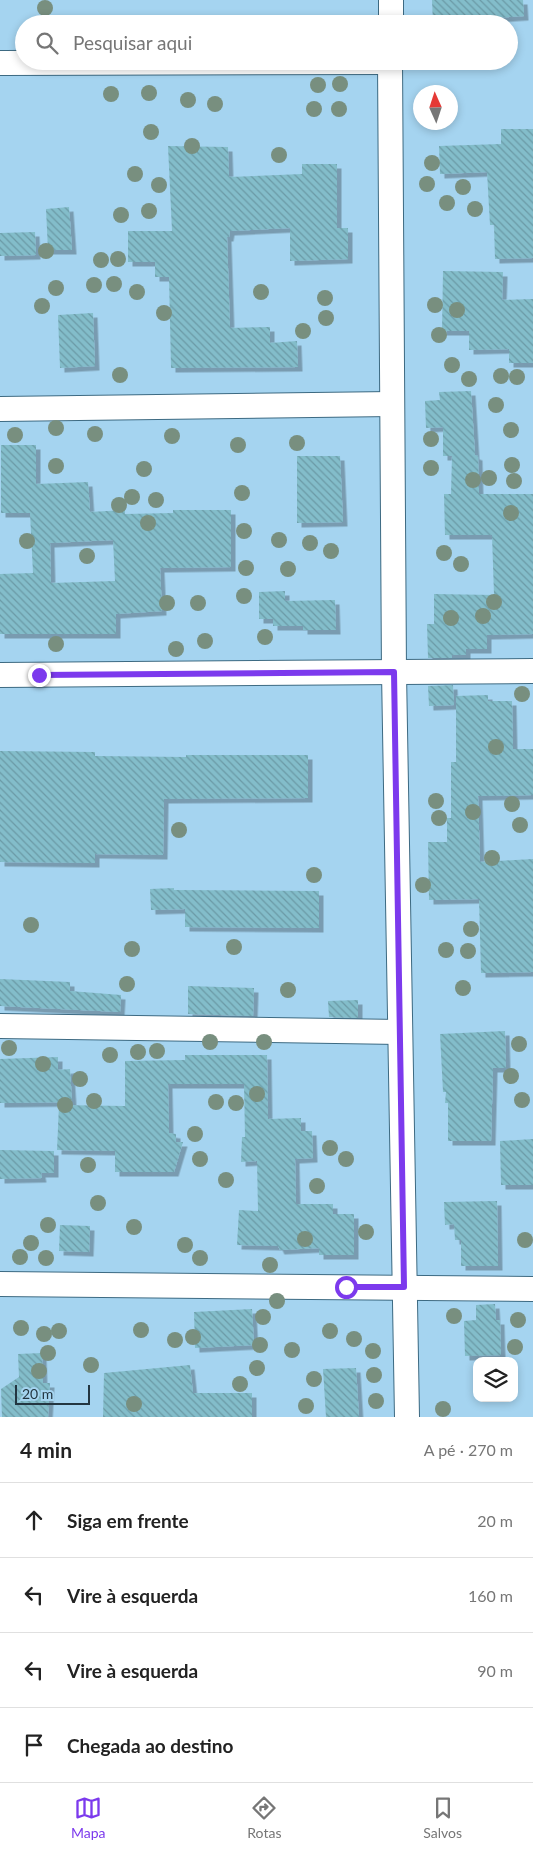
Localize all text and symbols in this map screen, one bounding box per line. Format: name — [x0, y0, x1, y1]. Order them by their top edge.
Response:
search box — [15, 15, 518, 70]
icon: search — [33, 29, 61, 57]
text: Pesquisar aqui — [73, 31, 192, 54]
north arrow — [413, 85, 458, 130]
route end — [28, 664, 51, 687]
route start — [335, 1276, 358, 1299]
map controls — [473, 1357, 518, 1402]
button: layers — [473, 1357, 518, 1402]
scale bar — [15, 1382, 90, 1405]
text: 20 m — [22, 1385, 53, 1402]
text: 4 min — [20, 1437, 72, 1462]
text: A pé · 270 m — [424, 1440, 513, 1459]
icon: ahead — [20, 1506, 48, 1534]
text: Siga em frente — [67, 1509, 189, 1532]
text: 20 m — [477, 1511, 513, 1530]
icon: left — [20, 1581, 48, 1609]
text: Vire à esquerda — [67, 1584, 198, 1607]
text: 160 m — [468, 1586, 513, 1605]
icon: left — [20, 1656, 48, 1684]
text: Vire à esquerda — [67, 1659, 198, 1682]
text: 90 m — [477, 1661, 513, 1680]
icon: arrive — [20, 1731, 48, 1759]
text: Chegada ao destino — [67, 1734, 233, 1757]
tab: Mapa — [71, 1794, 105, 1841]
tab: Rotas — [247, 1794, 281, 1841]
tab: Salvos — [423, 1794, 462, 1841]

